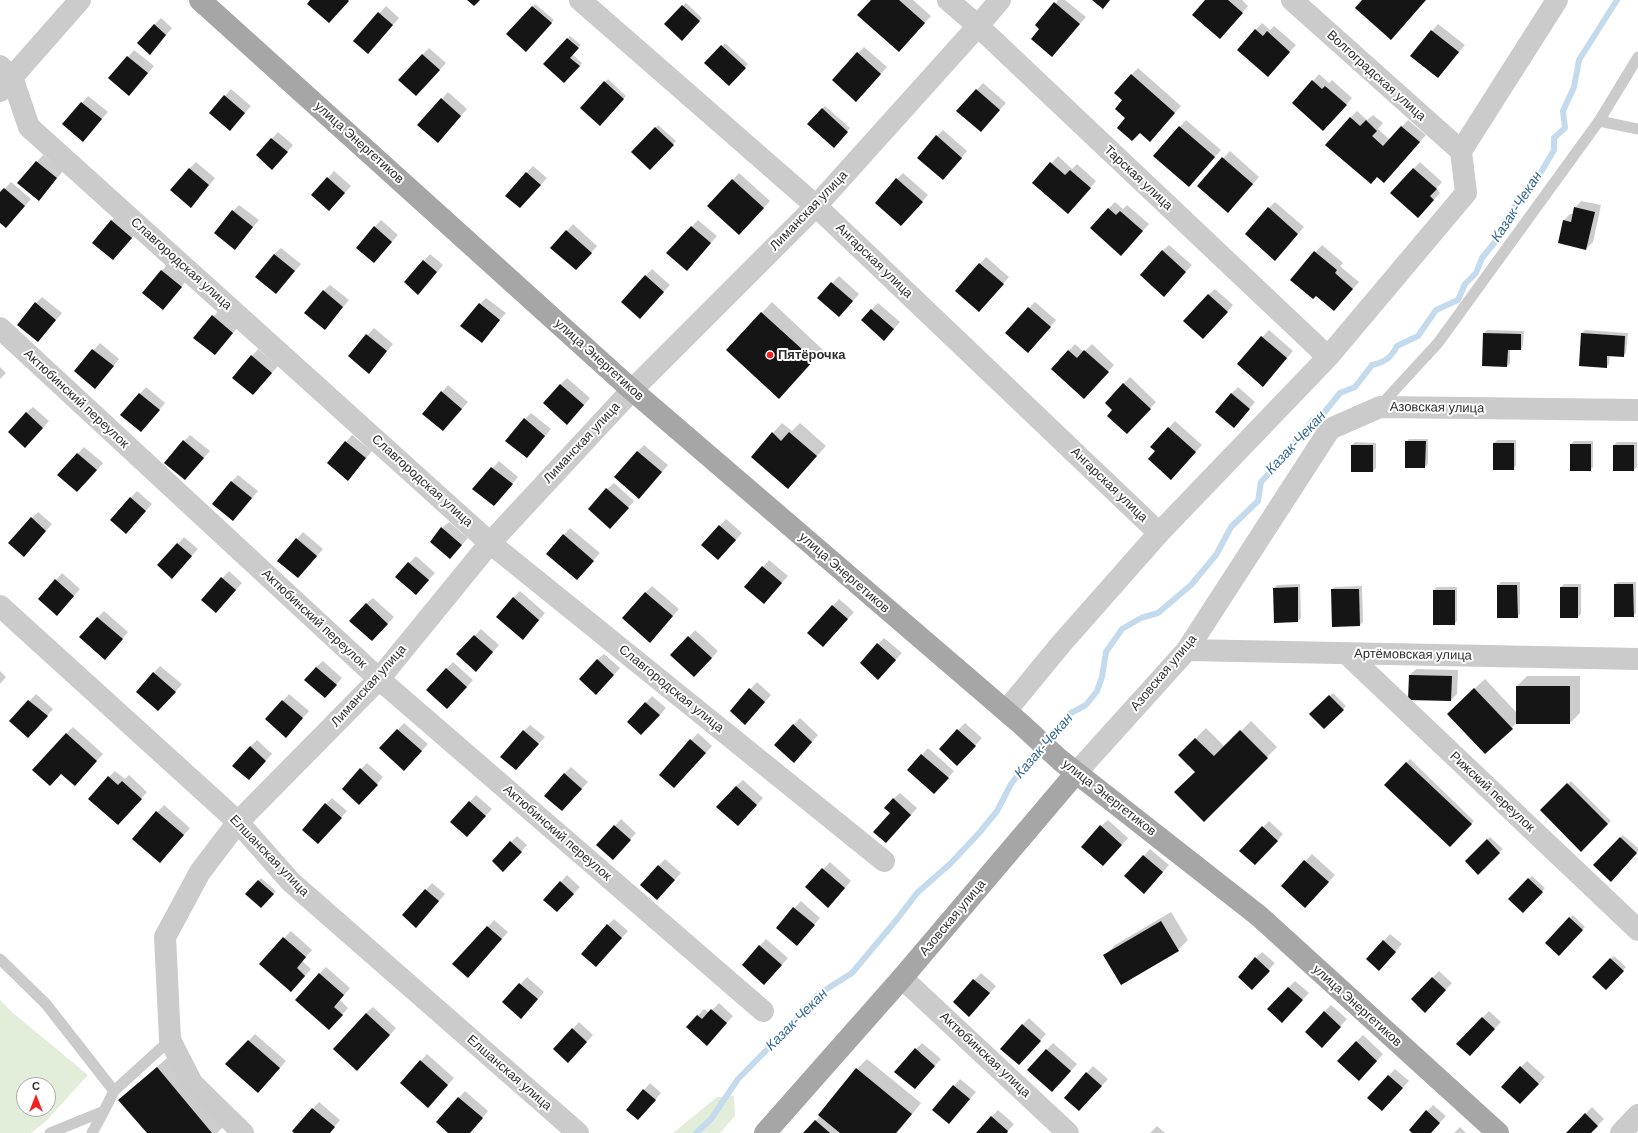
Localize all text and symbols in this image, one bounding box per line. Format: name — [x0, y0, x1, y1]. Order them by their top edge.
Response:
street label: Волгоградская улица — [1323, 27, 1429, 125]
street label: улица Энергетиков — [311, 99, 407, 187]
street label: Тарская улица — [1101, 142, 1175, 214]
street label: Лиманская улица — [767, 168, 851, 254]
water label: Казак-Чекан — [1488, 169, 1546, 245]
street label: Славгородская улица — [127, 214, 235, 314]
street label: Ангарская улица — [832, 220, 916, 302]
street label: улица Энергетиков — [551, 316, 647, 404]
street label: Актюбинский переулок — [20, 346, 132, 452]
place label: Пятёрочка — [778, 347, 845, 363]
marker: Пятёрочка — [765, 350, 775, 360]
street label: Лиманская улица — [540, 399, 624, 487]
street label: Азовская улица — [1390, 399, 1484, 417]
water label: Казак-Чекан — [1262, 408, 1330, 478]
street label: Славгородская улица — [368, 431, 476, 531]
street label: Ангарская улица — [1067, 444, 1151, 526]
street label: улица Энергетиков — [796, 529, 892, 617]
street label: Актюбинский переулок — [258, 566, 370, 672]
street label: Азовская улица — [1128, 632, 1200, 714]
street label: Лиманская улица — [328, 642, 410, 730]
street label: Славгородская улица — [615, 642, 727, 736]
street label: Артёмовская улица — [1354, 646, 1472, 664]
water label: Казак-Чекан — [1011, 710, 1077, 782]
street label: Рижский переулок — [1446, 749, 1538, 835]
street label: улица Энергетиков — [1059, 757, 1159, 839]
street label: Актюбинский переулок — [500, 782, 614, 884]
street label: Елшанская улица — [226, 812, 312, 900]
street label: Азовская улица — [917, 877, 989, 959]
street label: улица Энергетиков — [1309, 962, 1405, 1050]
water label: Казак-Чекан — [763, 986, 831, 1054]
street label: Актюбинская улица — [936, 1009, 1034, 1101]
street label: Елшанская улица — [463, 1032, 555, 1114]
north arrow — [16, 1077, 56, 1117]
text: С — [32, 1080, 40, 1092]

